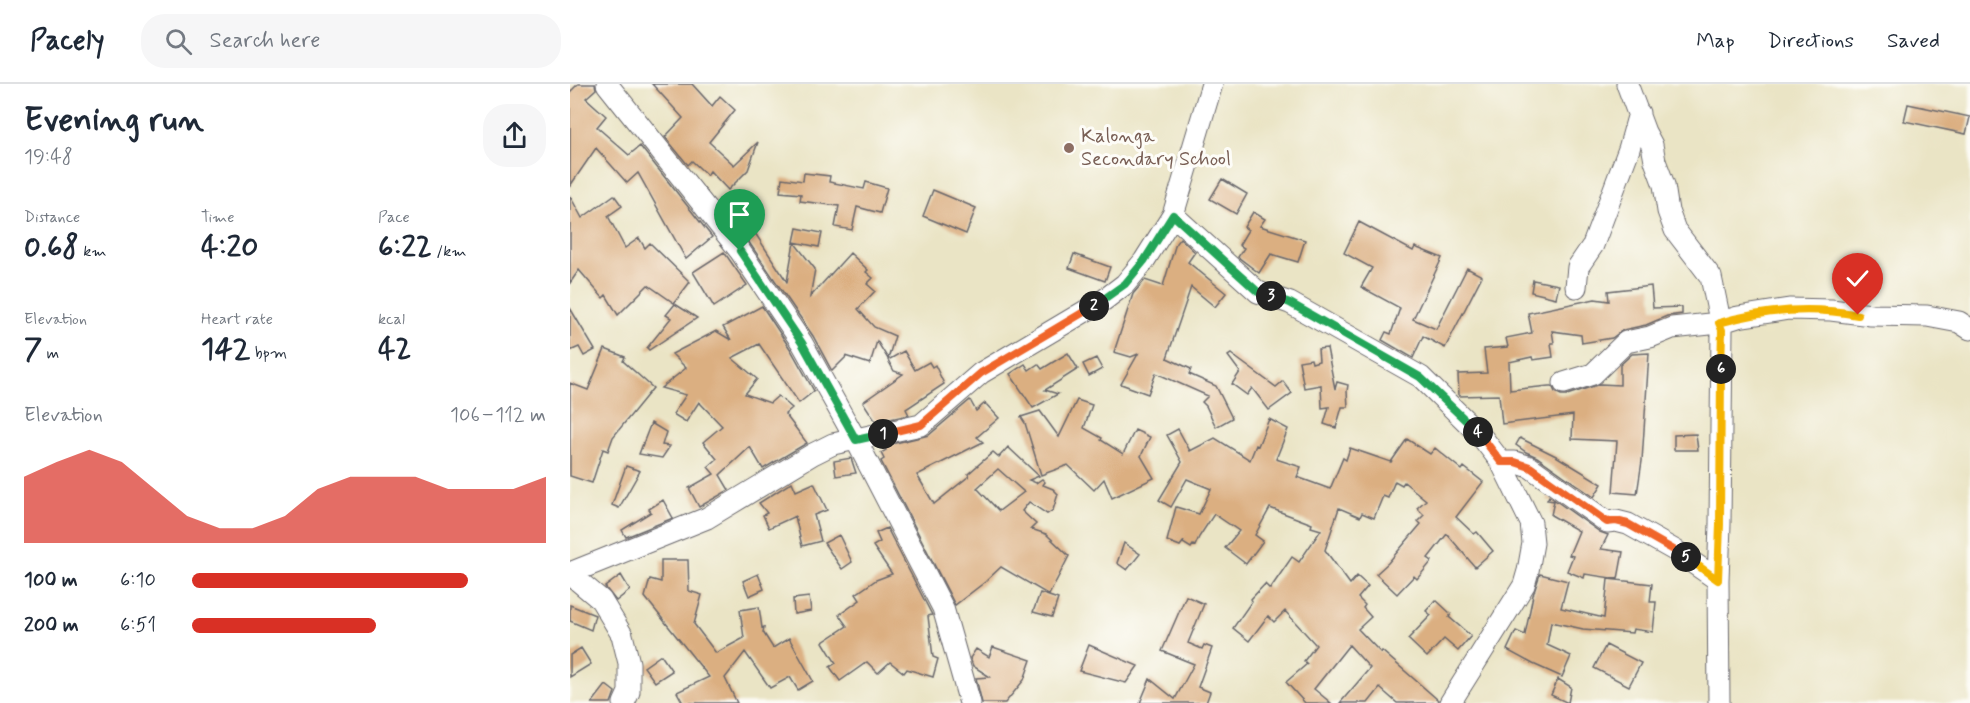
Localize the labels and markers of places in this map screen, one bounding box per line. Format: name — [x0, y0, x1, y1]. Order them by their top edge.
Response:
place label: Kalonga Secondary School — [1081, 123, 1231, 173]
marker: Kalonga Secondary School — [1062, 141, 1076, 155]
pin — [714, 189, 765, 251]
pin — [1832, 253, 1883, 315]
pin: 3 — [1256, 281, 1286, 311]
pin: 2 — [1079, 291, 1109, 321]
pin: 6 — [1706, 354, 1736, 384]
pin: 4 — [1463, 417, 1493, 447]
pin: 1 — [868, 419, 898, 449]
pin: 5 — [1671, 542, 1701, 572]

